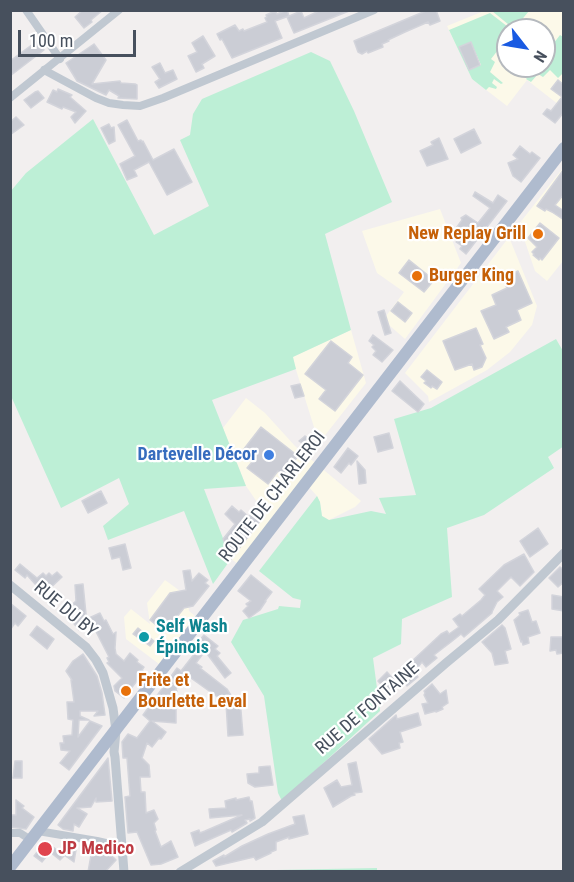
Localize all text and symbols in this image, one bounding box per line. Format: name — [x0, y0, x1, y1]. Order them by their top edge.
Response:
scale bar — [21, 18, 140, 56]
north arrow — [496, 18, 556, 78]
text: 100 m — [29, 30, 73, 51]
text: N — [529, 47, 551, 66]
place label: New Replay Grill — [408, 223, 526, 245]
marker: New Replay Grill — [531, 227, 545, 241]
place label: Burger King — [429, 265, 514, 287]
marker: Burger King — [410, 269, 424, 283]
street label: ROUTE DE CHARLEROI — [215, 427, 331, 567]
place label: Dartevelle Décor — [138, 444, 257, 466]
marker: Dartevelle Décor — [262, 448, 276, 462]
street label: RUE DU BY — [29, 577, 101, 643]
place label: Self Wash Épinois — [156, 616, 228, 658]
marker: Self Wash Épinois — [137, 630, 151, 644]
street label: RUE DE FONTAINE — [312, 658, 424, 760]
place label: Frite et Bourlette Leval — [138, 670, 247, 712]
marker: Frite et Bourlette Leval — [119, 684, 133, 698]
place label: JP Medico — [58, 838, 134, 860]
marker: JP Medico — [36, 840, 54, 858]

